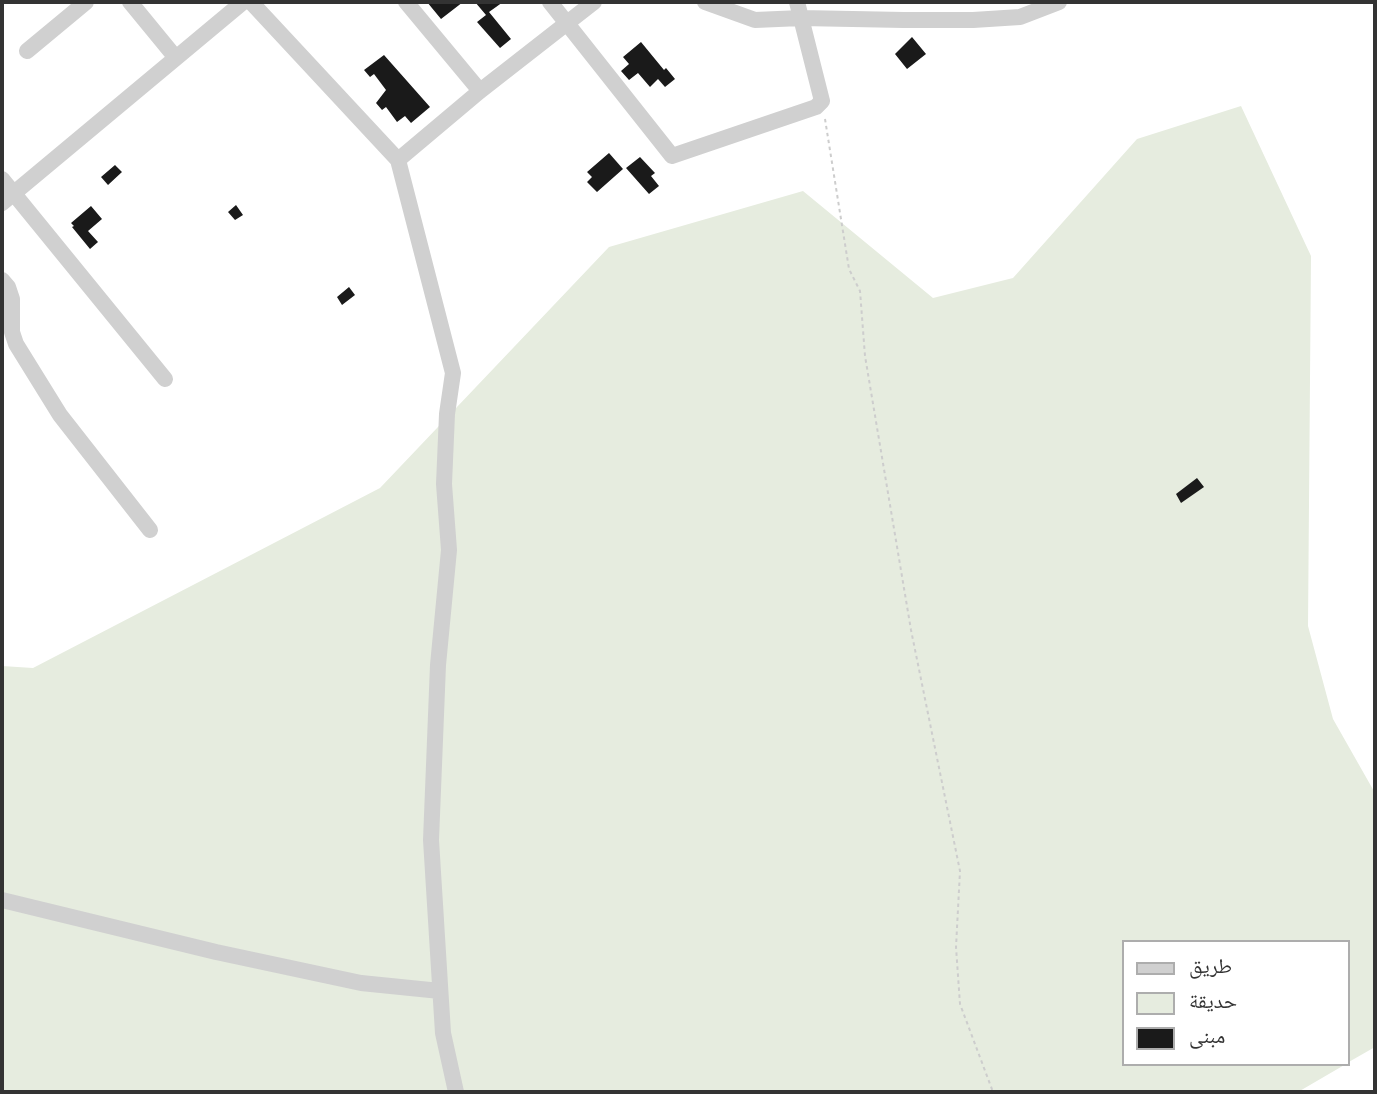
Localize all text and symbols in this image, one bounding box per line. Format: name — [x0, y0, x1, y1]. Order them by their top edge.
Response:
legend — [1122, 940, 1349, 1066]
text: طريق — [1189, 954, 1232, 977]
text: حديقة — [1189, 989, 1237, 1012]
text: مبنى — [1189, 1024, 1225, 1047]

